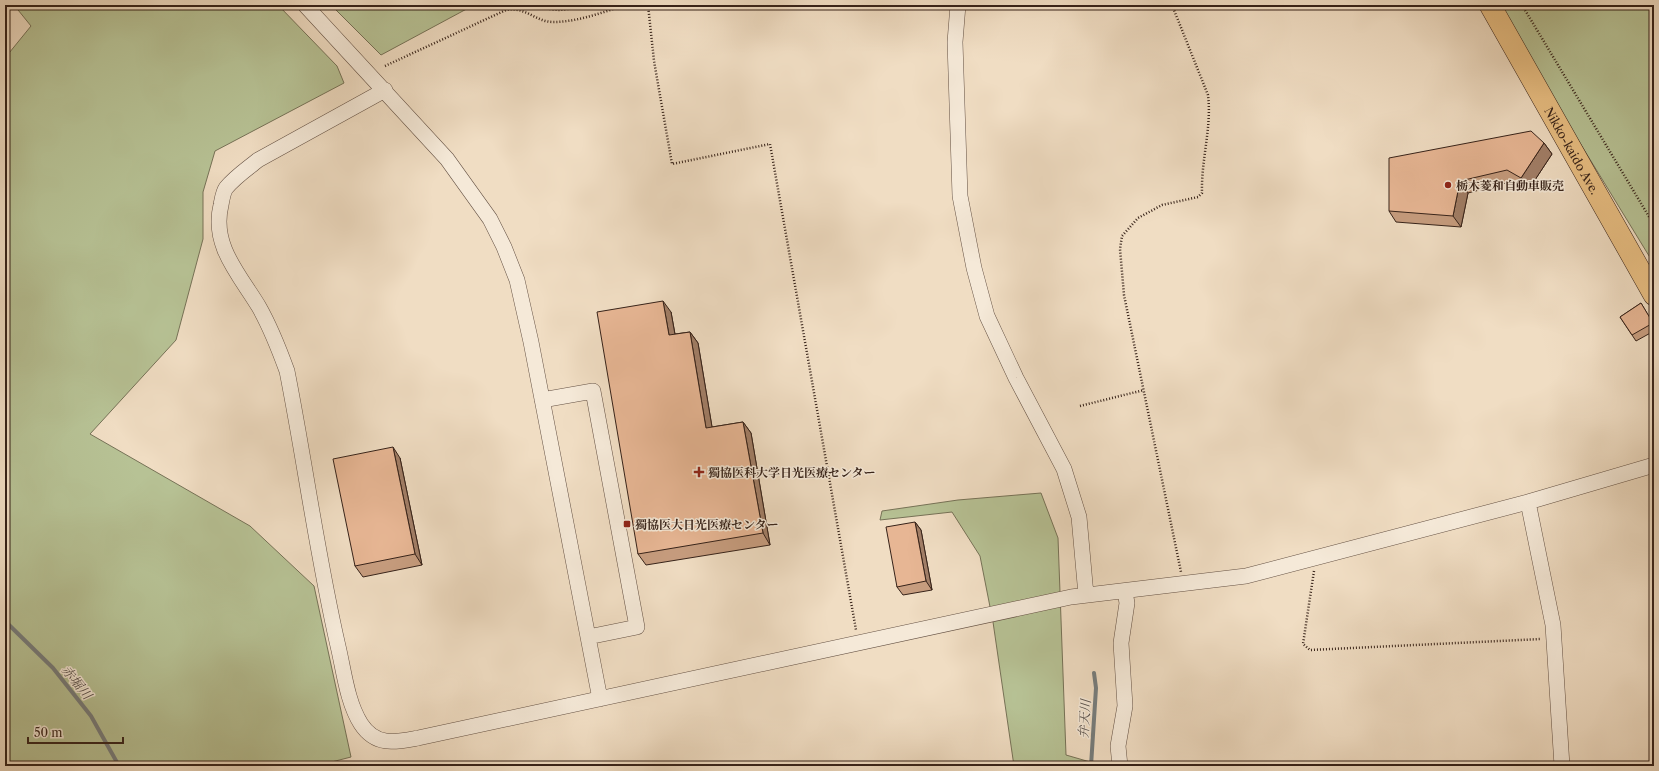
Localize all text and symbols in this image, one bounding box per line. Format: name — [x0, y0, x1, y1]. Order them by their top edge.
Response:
street label: Nikko-kaido Ave. — [1542, 104, 1603, 197]
place label: 栃木菱和自動車販売 — [1456, 178, 1564, 193]
marker: 栃木菱和自動車販売 — [1443, 180, 1453, 190]
place label: 獨協医科大学日光医療センター — [707, 465, 876, 480]
marker: 獨協医科大学日光医療センター — [693, 466, 705, 478]
place label: 獨協医大日光医療センター — [634, 517, 779, 532]
marker: 獨協医大日光医療センター — [622, 519, 632, 529]
water label: 赤堀川 — [59, 662, 97, 704]
water label: 弁天川 — [1075, 697, 1093, 739]
scale bar — [28, 719, 123, 745]
text: 50 m — [34, 725, 63, 740]

